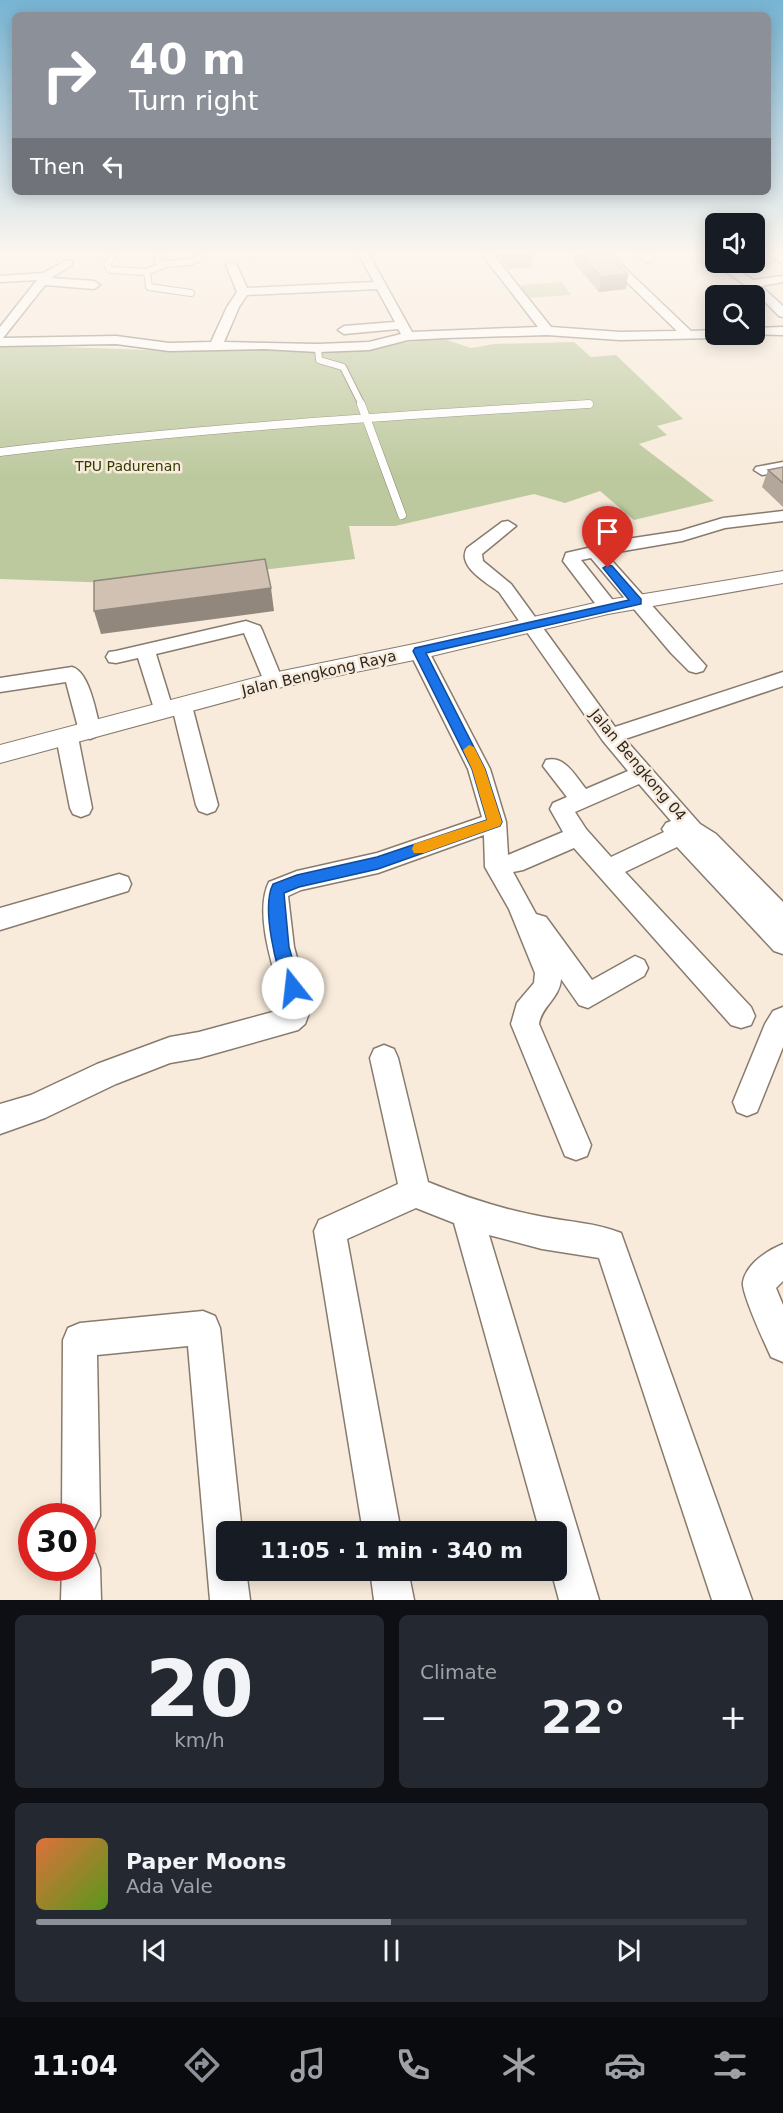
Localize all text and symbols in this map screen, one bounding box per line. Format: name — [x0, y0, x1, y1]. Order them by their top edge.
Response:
text: 40 m — [129, 35, 246, 84]
icon: right — [30, 36, 108, 114]
text: Turn right — [129, 85, 258, 116]
icon: left — [97, 150, 130, 183]
text: Then — [30, 154, 85, 179]
map controls — [705, 213, 765, 345]
button: sound — [705, 213, 765, 273]
button: search — [705, 285, 765, 345]
park label: TPU Padurenan — [74, 458, 181, 474]
pin — [582, 506, 633, 568]
icon: arrive — [591, 515, 624, 548]
street label: Jalan Bengkong Raya — [239, 646, 398, 700]
street label: Jalan Bengkong 04 — [585, 705, 690, 824]
position arrow — [261, 956, 325, 1020]
speed limit sign: 30 — [18, 1503, 96, 1581]
text: 11:05 · 1 min · 340 m — [260, 1538, 523, 1563]
text: 20 — [145, 1644, 254, 1734]
text: Climate — [420, 1660, 497, 1684]
text: 22° — [541, 1691, 626, 1744]
text: − — [420, 1698, 448, 1737]
text: + — [719, 1698, 747, 1737]
text: km/h — [174, 1728, 225, 1752]
text: Paper Moons — [126, 1849, 286, 1874]
text: Ada Vale — [126, 1874, 213, 1898]
icon: previous — [138, 1934, 171, 1967]
icon: pause — [375, 1934, 408, 1967]
icon: next — [612, 1934, 645, 1967]
icon: directions — [181, 2044, 223, 2086]
icon: music — [287, 2044, 329, 2086]
icon: phone — [392, 2044, 434, 2086]
icon: climate — [498, 2044, 540, 2086]
icon: car — [604, 2044, 646, 2086]
icon: filters — [709, 2044, 751, 2086]
text: 11:04 — [32, 2050, 118, 2081]

